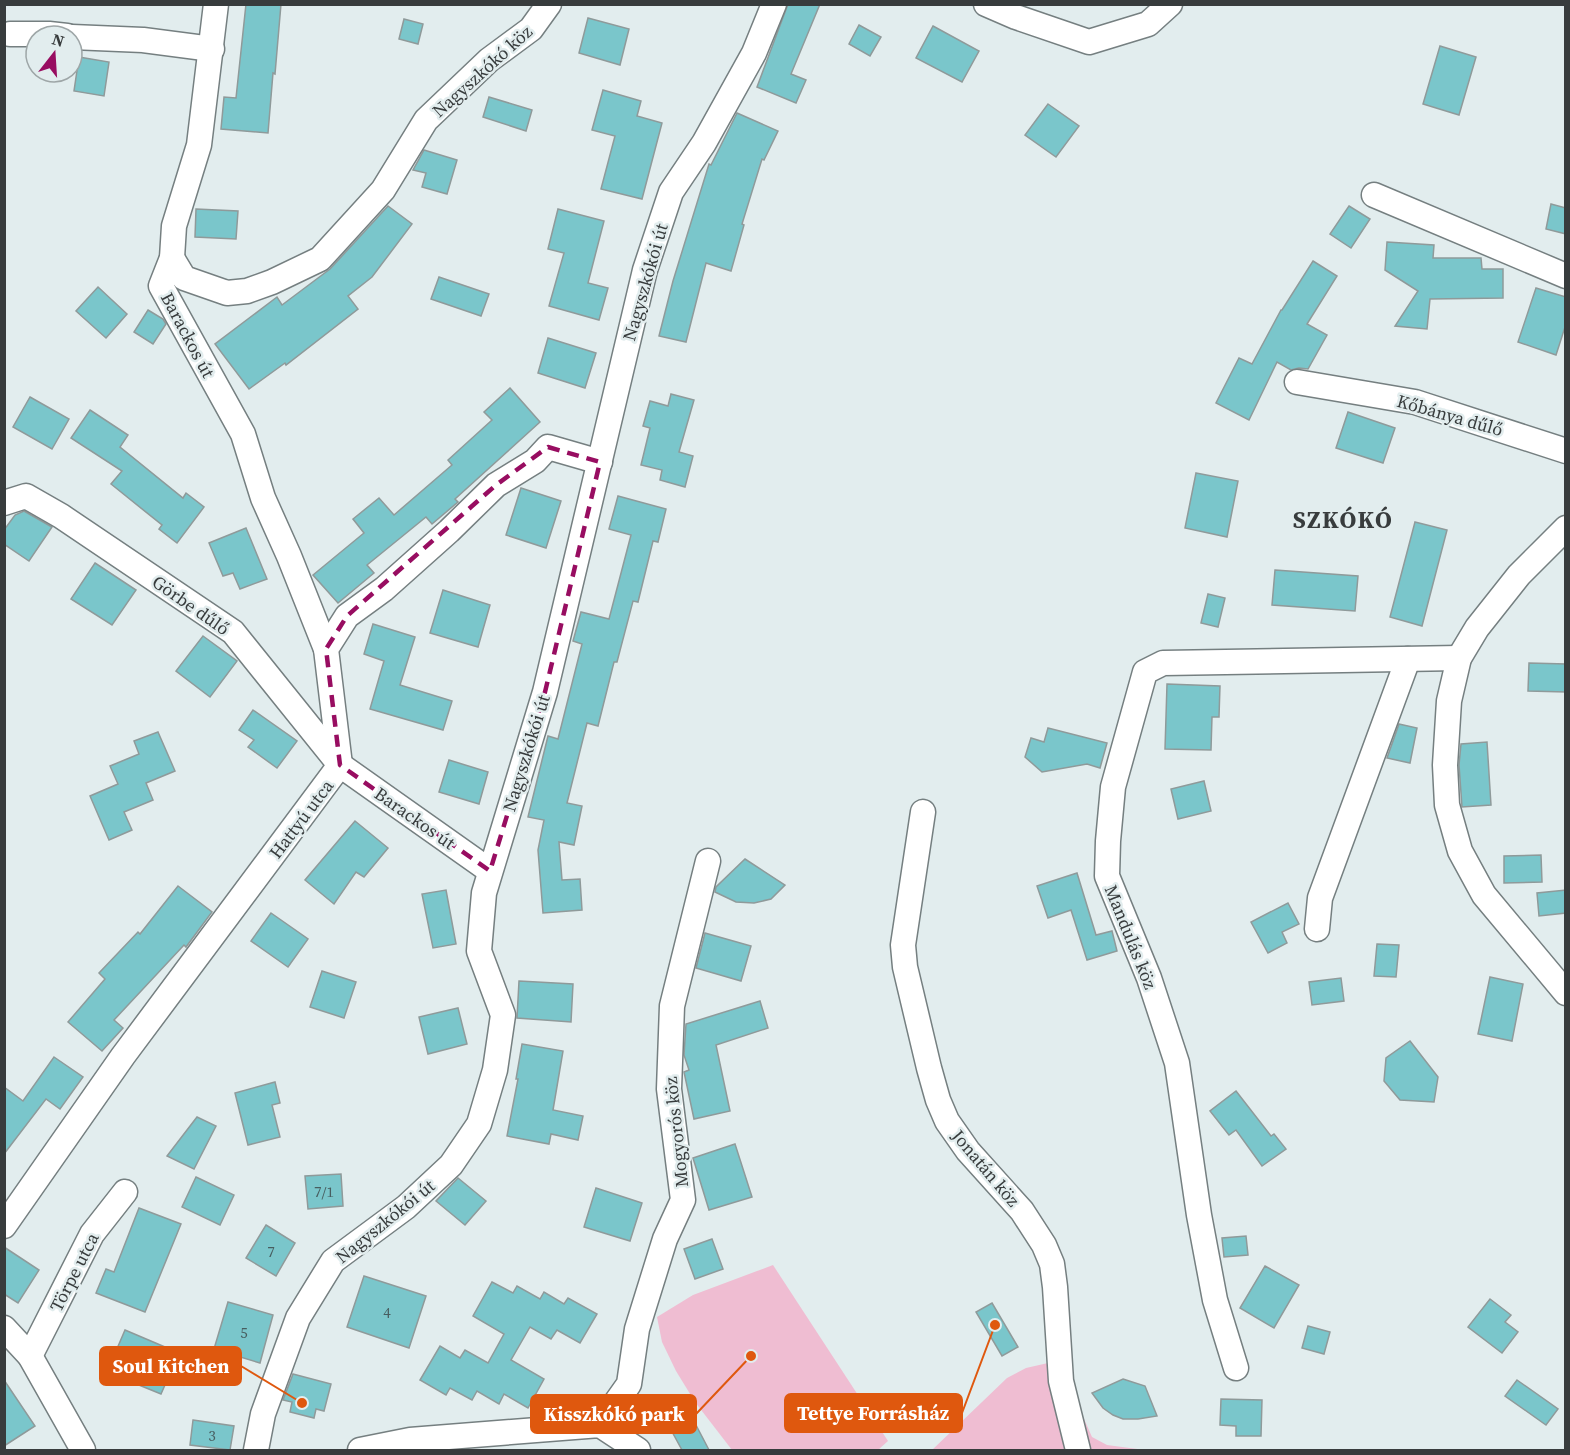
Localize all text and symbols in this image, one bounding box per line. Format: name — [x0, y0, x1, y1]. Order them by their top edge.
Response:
street label: Nagyszkókó köz — [426, 19, 538, 123]
north arrow — [24, 24, 84, 84]
text: N — [50, 27, 68, 52]
street label: Nagyszkókói út — [616, 220, 674, 344]
street label: Barackos út — [155, 288, 221, 382]
street label: Kőbánya dűlő — [1394, 388, 1506, 442]
district label: SZKÓKÓ — [1293, 503, 1393, 536]
street label: Görbe dűlő — [147, 569, 235, 641]
street label: Nagyszkókói út — [496, 691, 556, 815]
street label: Hattyú utca — [263, 774, 339, 864]
street label: Barackos út — [370, 781, 460, 855]
street label: Mandulás köz — [1099, 881, 1163, 993]
street label: Mogyorós köz — [658, 1076, 694, 1188]
street label: Jonatán köz — [946, 1123, 1026, 1212]
street label: Nagyszkókói út — [330, 1173, 440, 1269]
house number: 7/1 — [314, 1181, 334, 1202]
street label: Törpe utca — [44, 1228, 105, 1316]
house number: 7 — [267, 1241, 275, 1262]
house number: 4 — [383, 1302, 391, 1323]
house number: 5 — [240, 1322, 248, 1343]
callout: Soul Kitchen — [100, 1347, 241, 1385]
text: Soul Kitchen — [112, 1352, 230, 1380]
callout: Tettye Forrásház — [785, 1394, 962, 1432]
callout: Kisszkókó park — [531, 1395, 696, 1433]
text: Tettye Forrásház — [797, 1399, 949, 1427]
text: Kisszkókó park — [543, 1400, 685, 1428]
house number: 3 — [208, 1425, 216, 1446]

